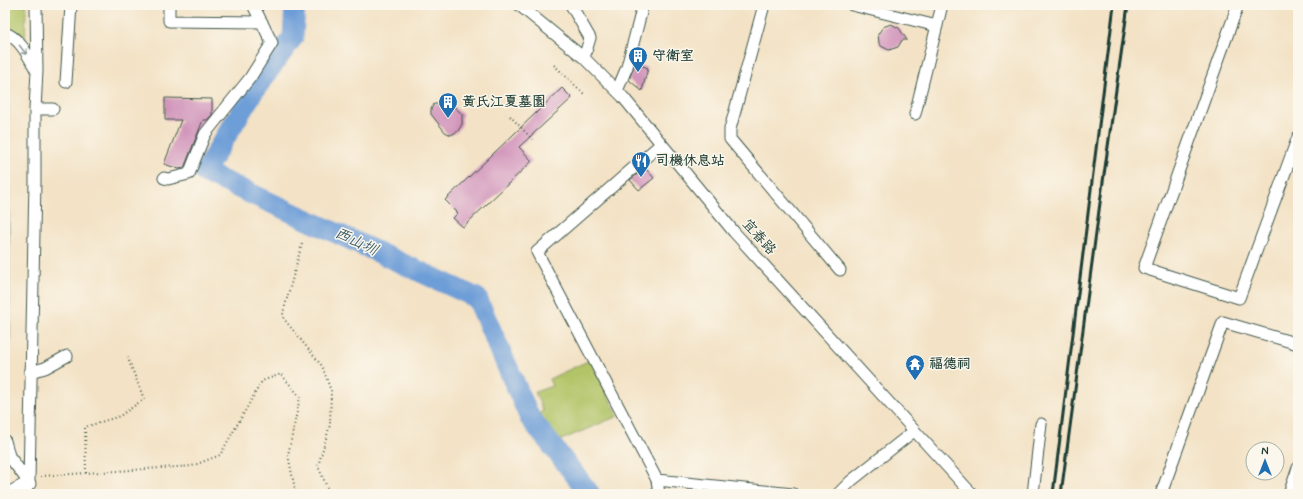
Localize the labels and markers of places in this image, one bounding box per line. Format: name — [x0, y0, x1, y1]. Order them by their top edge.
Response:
building icon: 守衛室 — [627, 45, 649, 73]
place label: 守衛室 — [652, 47, 694, 65]
building icon: 黃氏江夏墓園 — [437, 91, 459, 119]
place label: 黃氏江夏墓園 — [462, 93, 546, 111]
restaurant icon: 司機休息站 — [630, 150, 652, 178]
place label: 司機休息站 — [655, 152, 725, 170]
temple icon: 福德祠 — [904, 353, 926, 381]
place label: 福德祠 — [929, 355, 971, 373]

